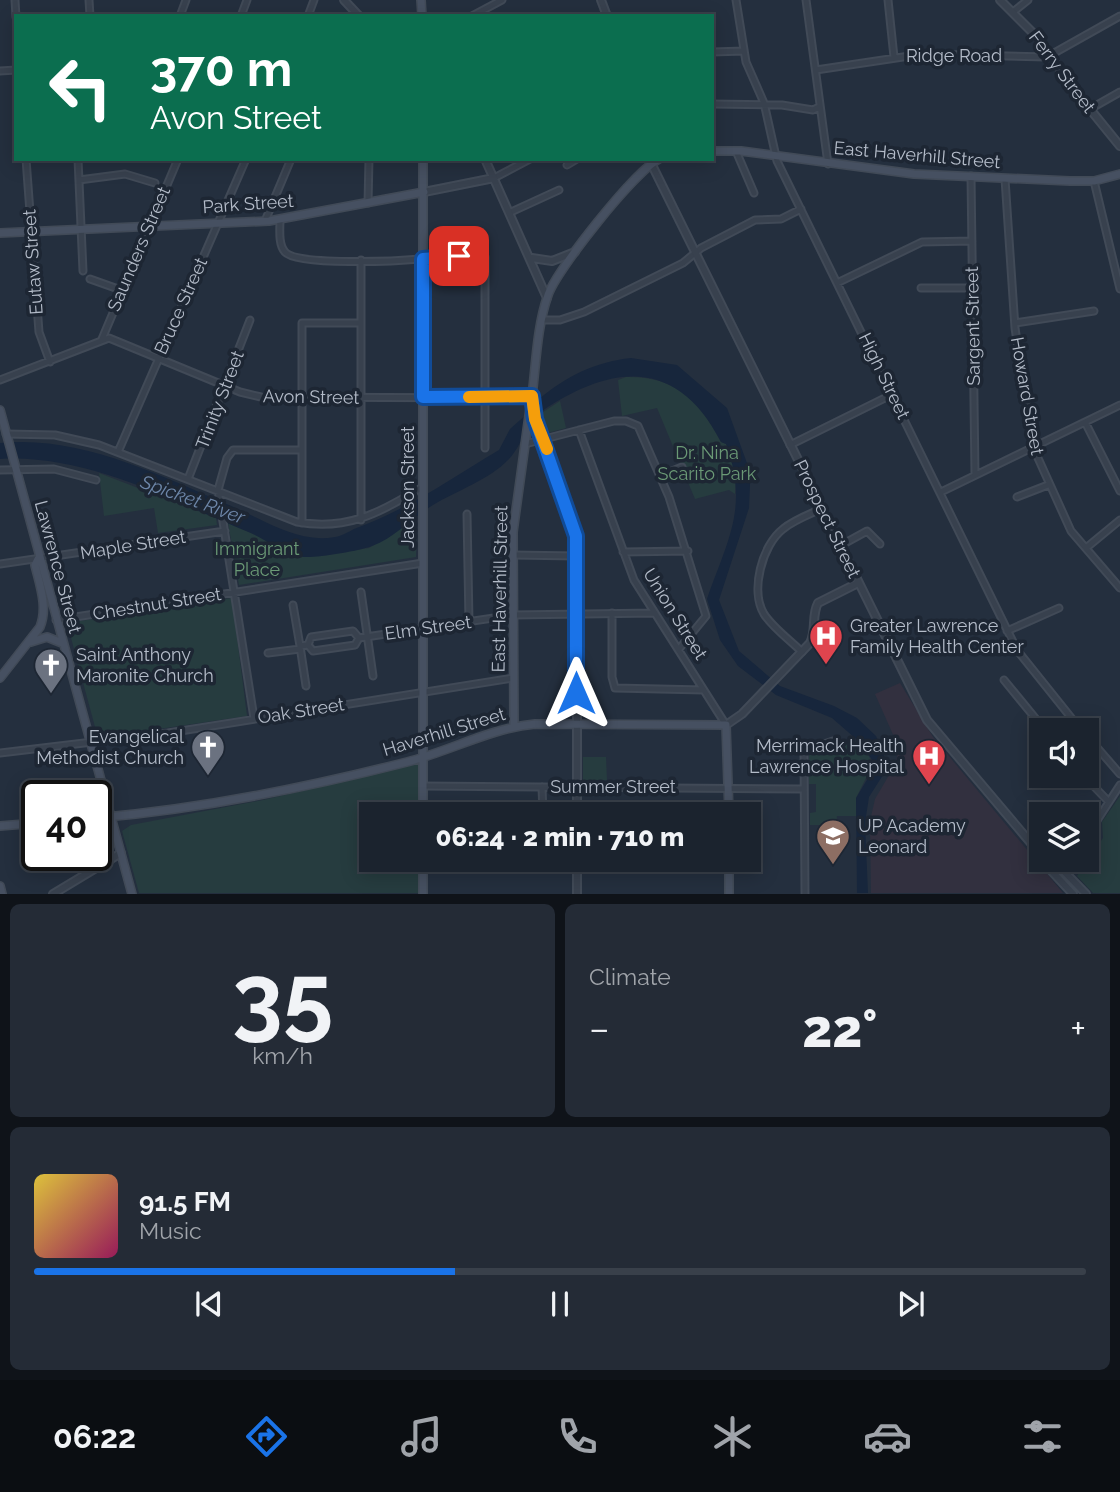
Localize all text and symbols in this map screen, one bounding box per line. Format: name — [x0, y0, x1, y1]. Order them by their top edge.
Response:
street label: Ferry Street — [1025, 27, 1100, 117]
text: 370 m — [150, 40, 292, 97]
icon: left — [35, 42, 126, 133]
street label: Ridge Road — [906, 45, 1002, 66]
text: Avon Street — [150, 99, 322, 136]
street label: East Haverhill Street — [833, 137, 1001, 172]
street label: Saunders Street — [103, 183, 174, 314]
street label: Park Street — [202, 190, 294, 217]
street label: Eutaw Street — [18, 209, 47, 315]
pin — [429, 226, 489, 286]
icon: arrive — [440, 237, 478, 275]
street label: Bruce Street — [150, 254, 211, 358]
street label: Sargent Street — [961, 266, 984, 386]
street label: High Street — [855, 329, 914, 422]
street label: Howard Street — [1007, 335, 1048, 457]
street label: Trinity Street — [191, 348, 248, 452]
street label: Avon Street — [263, 385, 359, 408]
street label: Jackson Street — [397, 426, 418, 548]
park label: Dr. Nina Scarito Park — [658, 442, 757, 484]
street label: Prospect Street — [790, 456, 865, 581]
water label: Spicket River — [137, 470, 249, 529]
street label: Lawrence Street — [31, 498, 86, 636]
street label: East Haverhill Street — [488, 505, 511, 673]
street label: Maple Street — [79, 526, 187, 563]
park label: Immigrant Place — [214, 538, 300, 580]
street label: Union Street — [639, 564, 712, 663]
street label: Chestnut Street — [91, 583, 223, 624]
street label: Elm Street — [383, 611, 472, 644]
place label: Greater Lawrence Family Health Center — [850, 615, 1024, 657]
hospital icon: Greater Lawrence Family Health Center — [807, 617, 845, 666]
place label: Saint Anthony Maronite Church — [76, 644, 214, 686]
church icon: Saint Anthony Maronite Church — [32, 646, 70, 695]
position arrow — [539, 656, 613, 730]
street label: Oak Street — [256, 693, 346, 728]
street label: Haverhill Street — [380, 703, 508, 760]
map controls — [1029, 718, 1099, 872]
button: sound — [1029, 718, 1099, 788]
place label: Evangelical Methodist Church — [36, 726, 184, 768]
church icon: Evangelical Methodist Church — [189, 728, 227, 777]
place label: Merrimack Health Lawrence Hospital — [749, 735, 904, 777]
hospital icon: Merrimack Health Lawrence Hospital — [910, 737, 948, 786]
street label: Summer Street — [550, 776, 676, 797]
speed limit sign: 40 — [21, 780, 112, 871]
button: layers — [1029, 802, 1099, 872]
place label: UP Academy Leonard — [858, 815, 966, 857]
school or university icon: UP Academy Leonard — [814, 817, 852, 866]
text: 06:24 · 2 min · 710 m — [436, 822, 684, 852]
text: 35 — [232, 943, 333, 1050]
text: Climate — [589, 963, 671, 990]
text: 22° — [802, 998, 878, 1059]
text: − — [589, 1006, 609, 1051]
text: + — [1070, 1006, 1086, 1051]
text: km/h — [252, 1042, 313, 1069]
text: 91.5 FM — [139, 1187, 231, 1217]
text: Music — [139, 1217, 202, 1244]
icon: previous — [190, 1285, 228, 1323]
icon: pause — [541, 1285, 579, 1323]
icon: next — [892, 1285, 930, 1323]
icon: directions — [242, 1412, 291, 1461]
icon: music — [397, 1412, 446, 1461]
icon: phone — [553, 1412, 602, 1461]
icon: climate — [708, 1412, 757, 1461]
icon: car — [863, 1412, 912, 1461]
icon: filters — [1018, 1412, 1067, 1461]
text: 06:22 — [53, 1418, 136, 1455]

